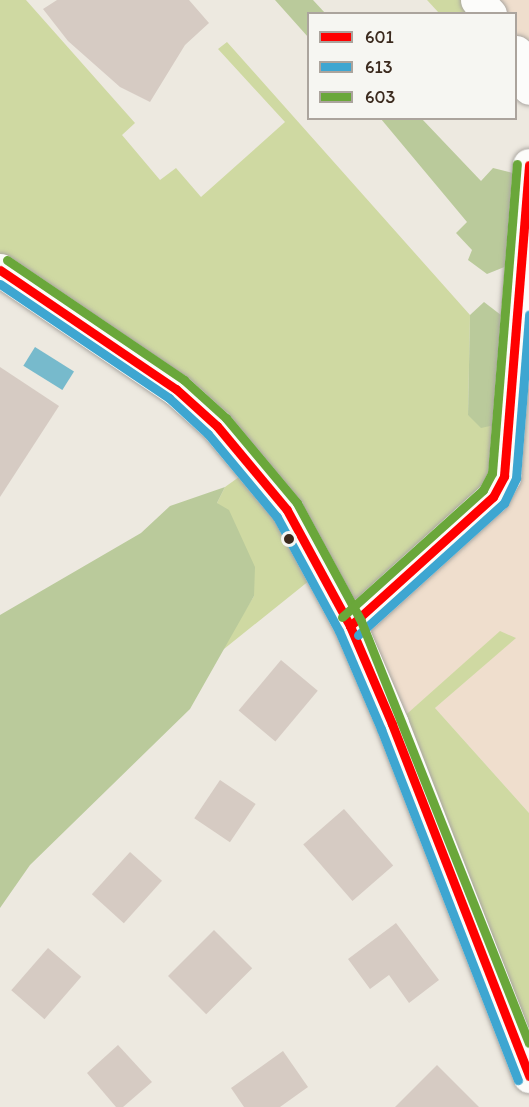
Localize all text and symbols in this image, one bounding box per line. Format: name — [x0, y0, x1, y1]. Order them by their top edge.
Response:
legend — [307, 12, 517, 120]
text: 601 — [365, 26, 394, 48]
text: 613 — [365, 56, 393, 78]
text: 603 — [365, 86, 395, 108]
unlabelled marker — [283, 533, 295, 545]

